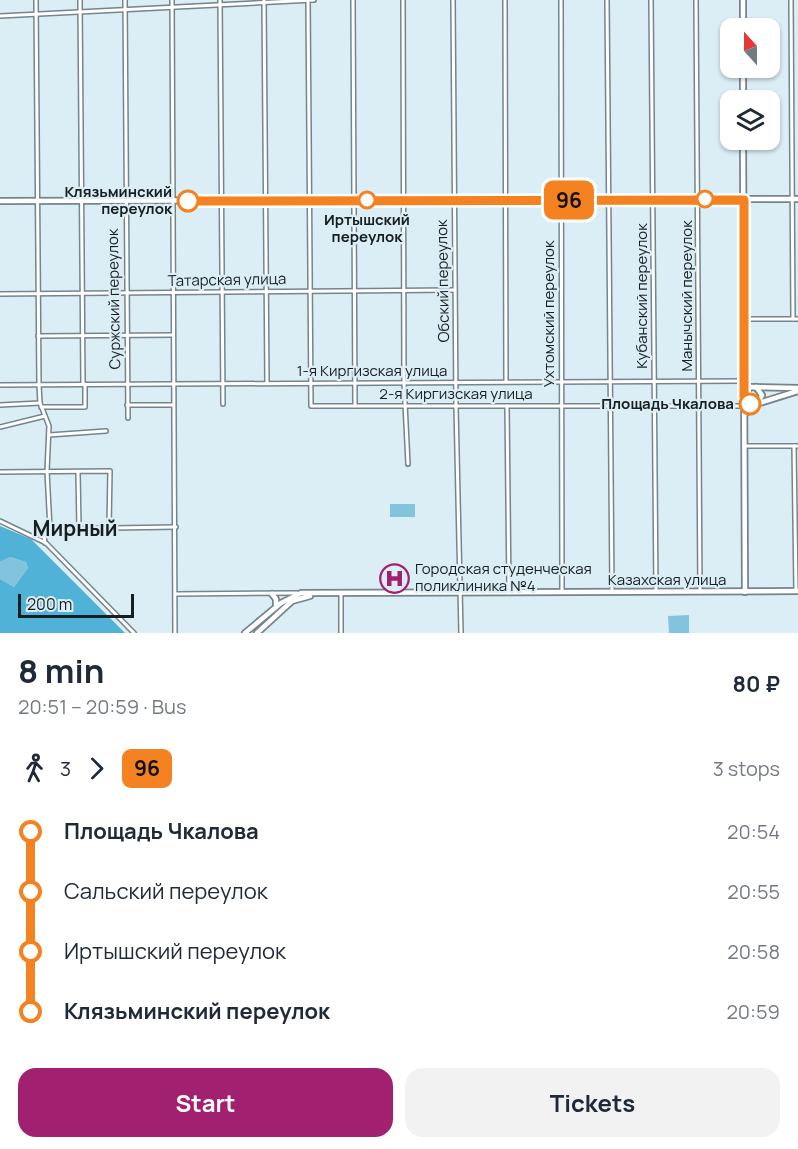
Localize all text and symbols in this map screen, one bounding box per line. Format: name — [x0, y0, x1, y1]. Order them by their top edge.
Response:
north arrow — [720, 18, 780, 78]
map controls — [720, 18, 780, 150]
button: layers — [720, 90, 780, 150]
line badge: 96 — [542, 180, 596, 220]
place label: Клязьминский переулок — [64, 181, 173, 219]
text: 96 — [556, 186, 582, 214]
marker: Клязьминский переулок — [177, 190, 199, 212]
unlabelled marker — [696, 190, 714, 208]
marker: Иртышский переулок — [358, 191, 376, 209]
place label: Иртышский переулок — [324, 209, 410, 247]
street label: Обский переулок — [431, 219, 454, 343]
street label: Манычский переулок — [676, 220, 697, 372]
street label: Кубанский переулок — [631, 223, 652, 369]
street label: Суржский переулок — [102, 228, 125, 369]
street label: Ухтомский переулок — [538, 240, 559, 387]
street label: Татарская улица — [168, 268, 286, 291]
street label: 1-я Киргизская улица — [297, 360, 447, 381]
street label: 2-я Киргизская улица — [379, 383, 533, 404]
place label: Площадь Чкалова — [601, 393, 734, 414]
marker: Площадь Чкалова — [739, 393, 761, 415]
district label: Мирный — [32, 514, 118, 542]
place label: Городская студенческая поликлиника №4 — [415, 558, 592, 596]
hospital icon: Городская студенческая поликлиника №4 — [378, 562, 410, 594]
street label: Казахская улица — [608, 569, 726, 590]
scale bar — [18, 591, 134, 618]
text: 200 m — [27, 593, 72, 615]
text: 8 min — [18, 648, 104, 693]
text: 80 ₽ — [733, 669, 780, 699]
text: 20:51 – 20:59 · Bus — [18, 693, 186, 720]
icon: walk — [18, 752, 51, 785]
icon: forward — [80, 752, 113, 785]
text: 96 — [134, 754, 160, 782]
text: 3 — [60, 755, 71, 782]
text: 3 stops — [713, 755, 780, 782]
text: Площадь Чкалова — [64, 816, 259, 846]
text: 20:54 — [727, 818, 780, 845]
text: Сальский переулок — [64, 876, 268, 906]
text: 20:55 — [727, 878, 780, 905]
text: Иртышский переулок — [64, 936, 286, 966]
text: 20:58 — [727, 938, 780, 965]
text: Клязьминский переулок — [64, 996, 330, 1026]
text: 20:59 — [726, 998, 780, 1025]
button: Start — [18, 1068, 393, 1137]
button: Tickets — [405, 1068, 780, 1137]

